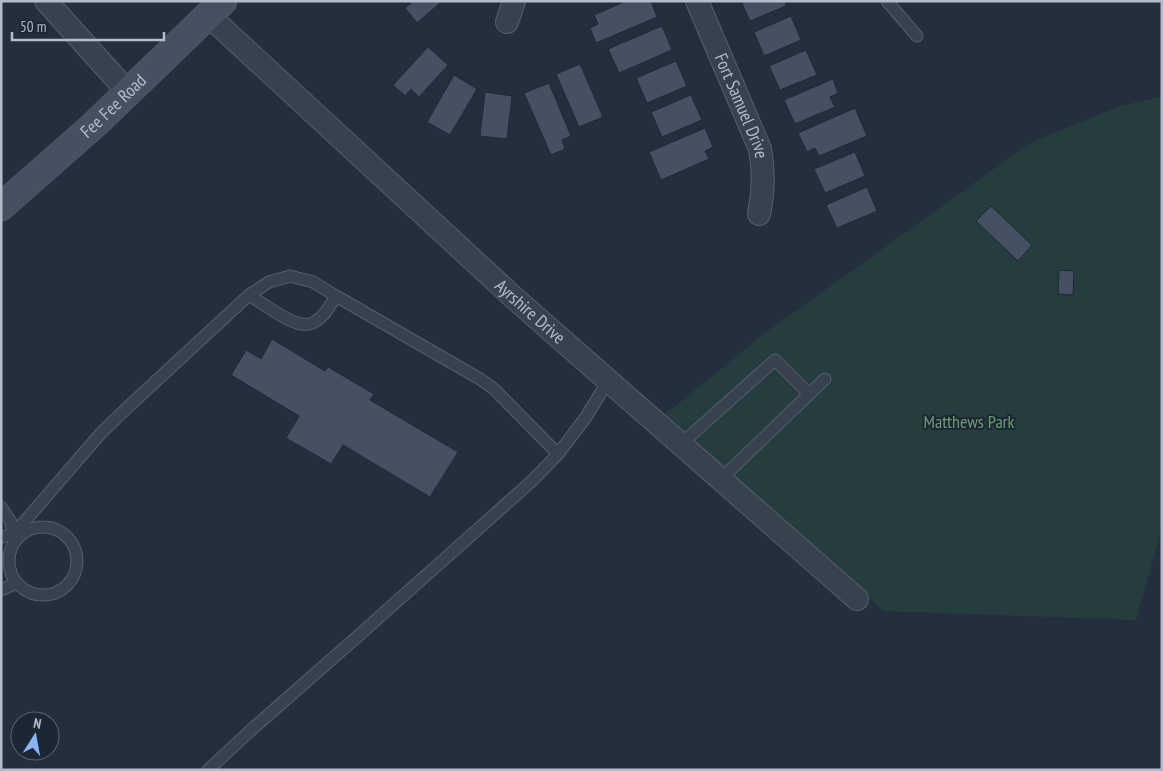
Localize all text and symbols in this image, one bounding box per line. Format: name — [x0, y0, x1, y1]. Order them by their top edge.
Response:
scale bar — [12, 10, 165, 42]
text: 50 m — [20, 17, 46, 36]
street label: Fort Samuel Drive — [710, 50, 773, 160]
street label: Fee Fee Road — [75, 69, 151, 143]
street label: Ayrshire Drive — [490, 274, 570, 349]
park label: Matthews Park — [923, 410, 1015, 433]
north arrow — [10, 711, 60, 761]
text: N — [32, 714, 43, 733]

